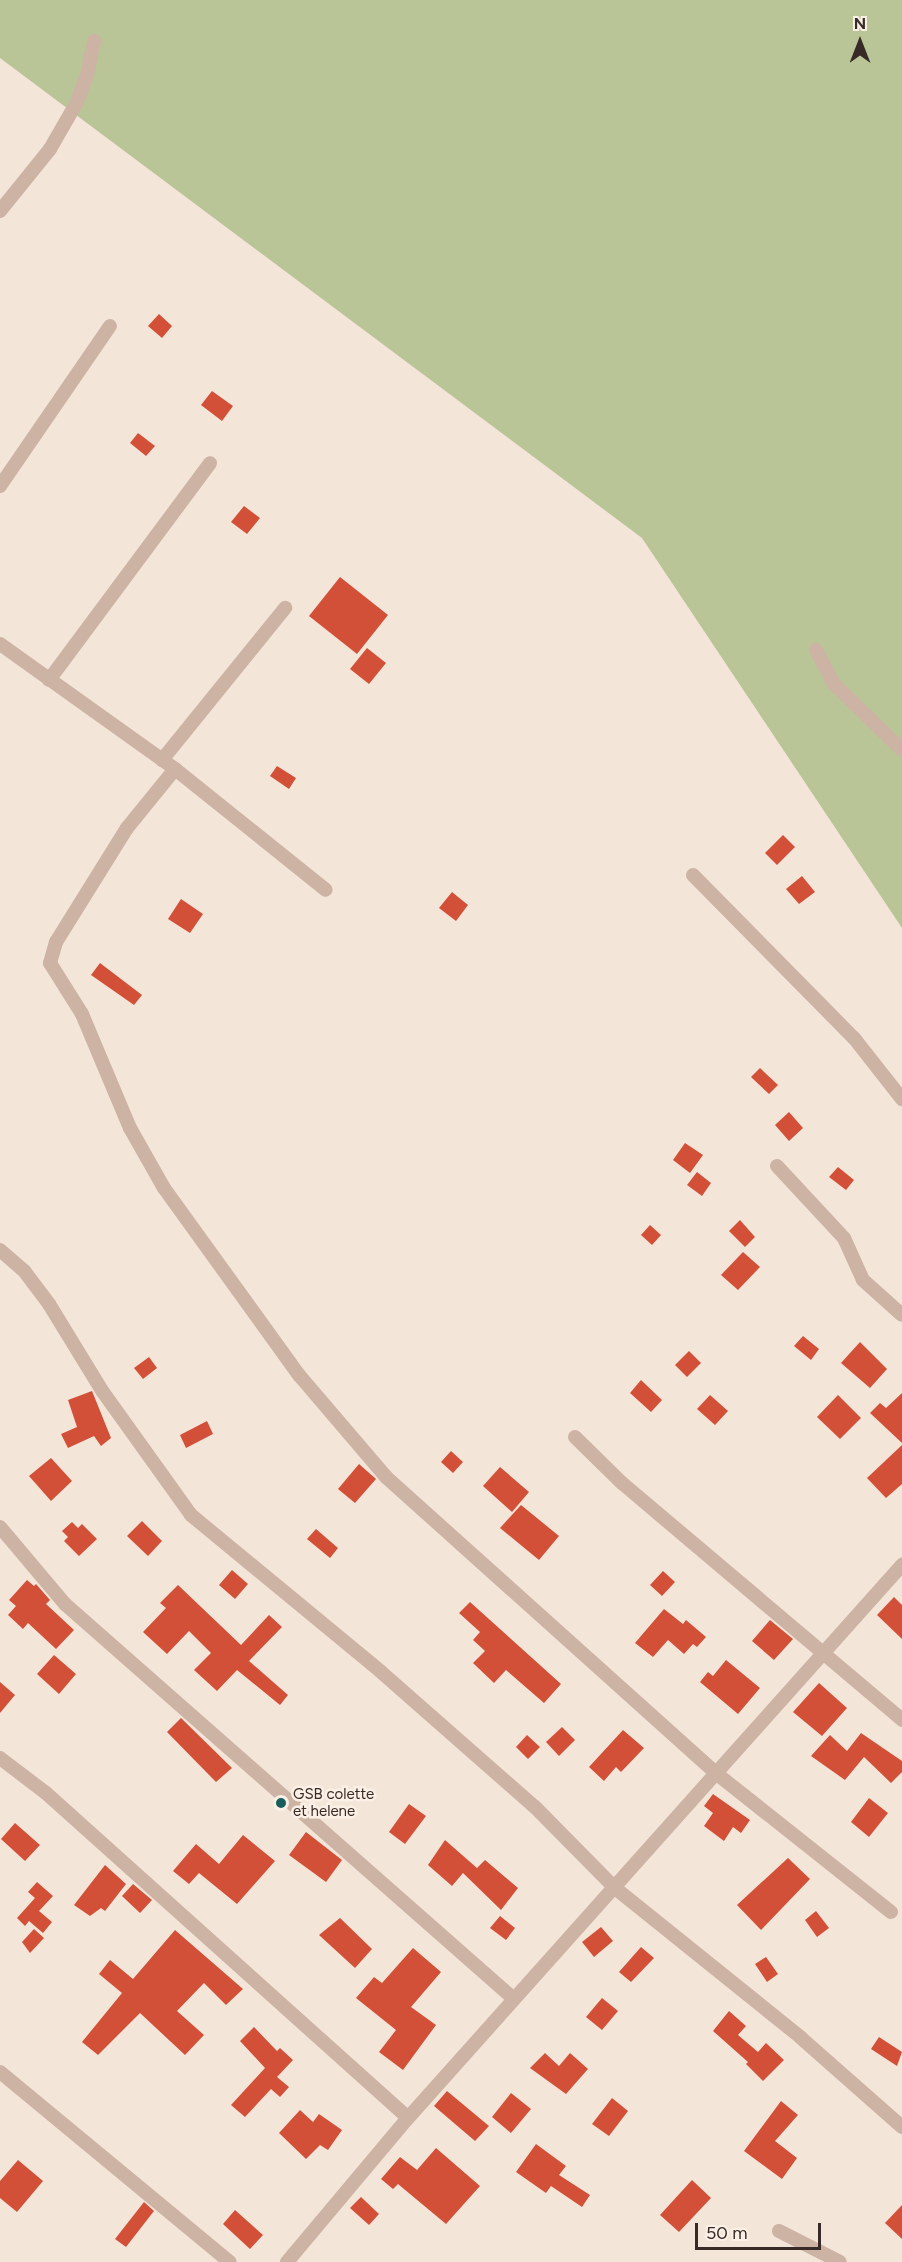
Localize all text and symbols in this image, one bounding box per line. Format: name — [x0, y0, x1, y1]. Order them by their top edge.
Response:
north arrow — [830, 12, 890, 72]
text: N — [854, 14, 866, 33]
place label: GSB colette et helene — [293, 1785, 374, 1820]
marker: GSB colette et helene — [274, 1796, 288, 1810]
scale bar — [698, 2211, 824, 2249]
text: 50 m — [706, 2222, 748, 2244]

